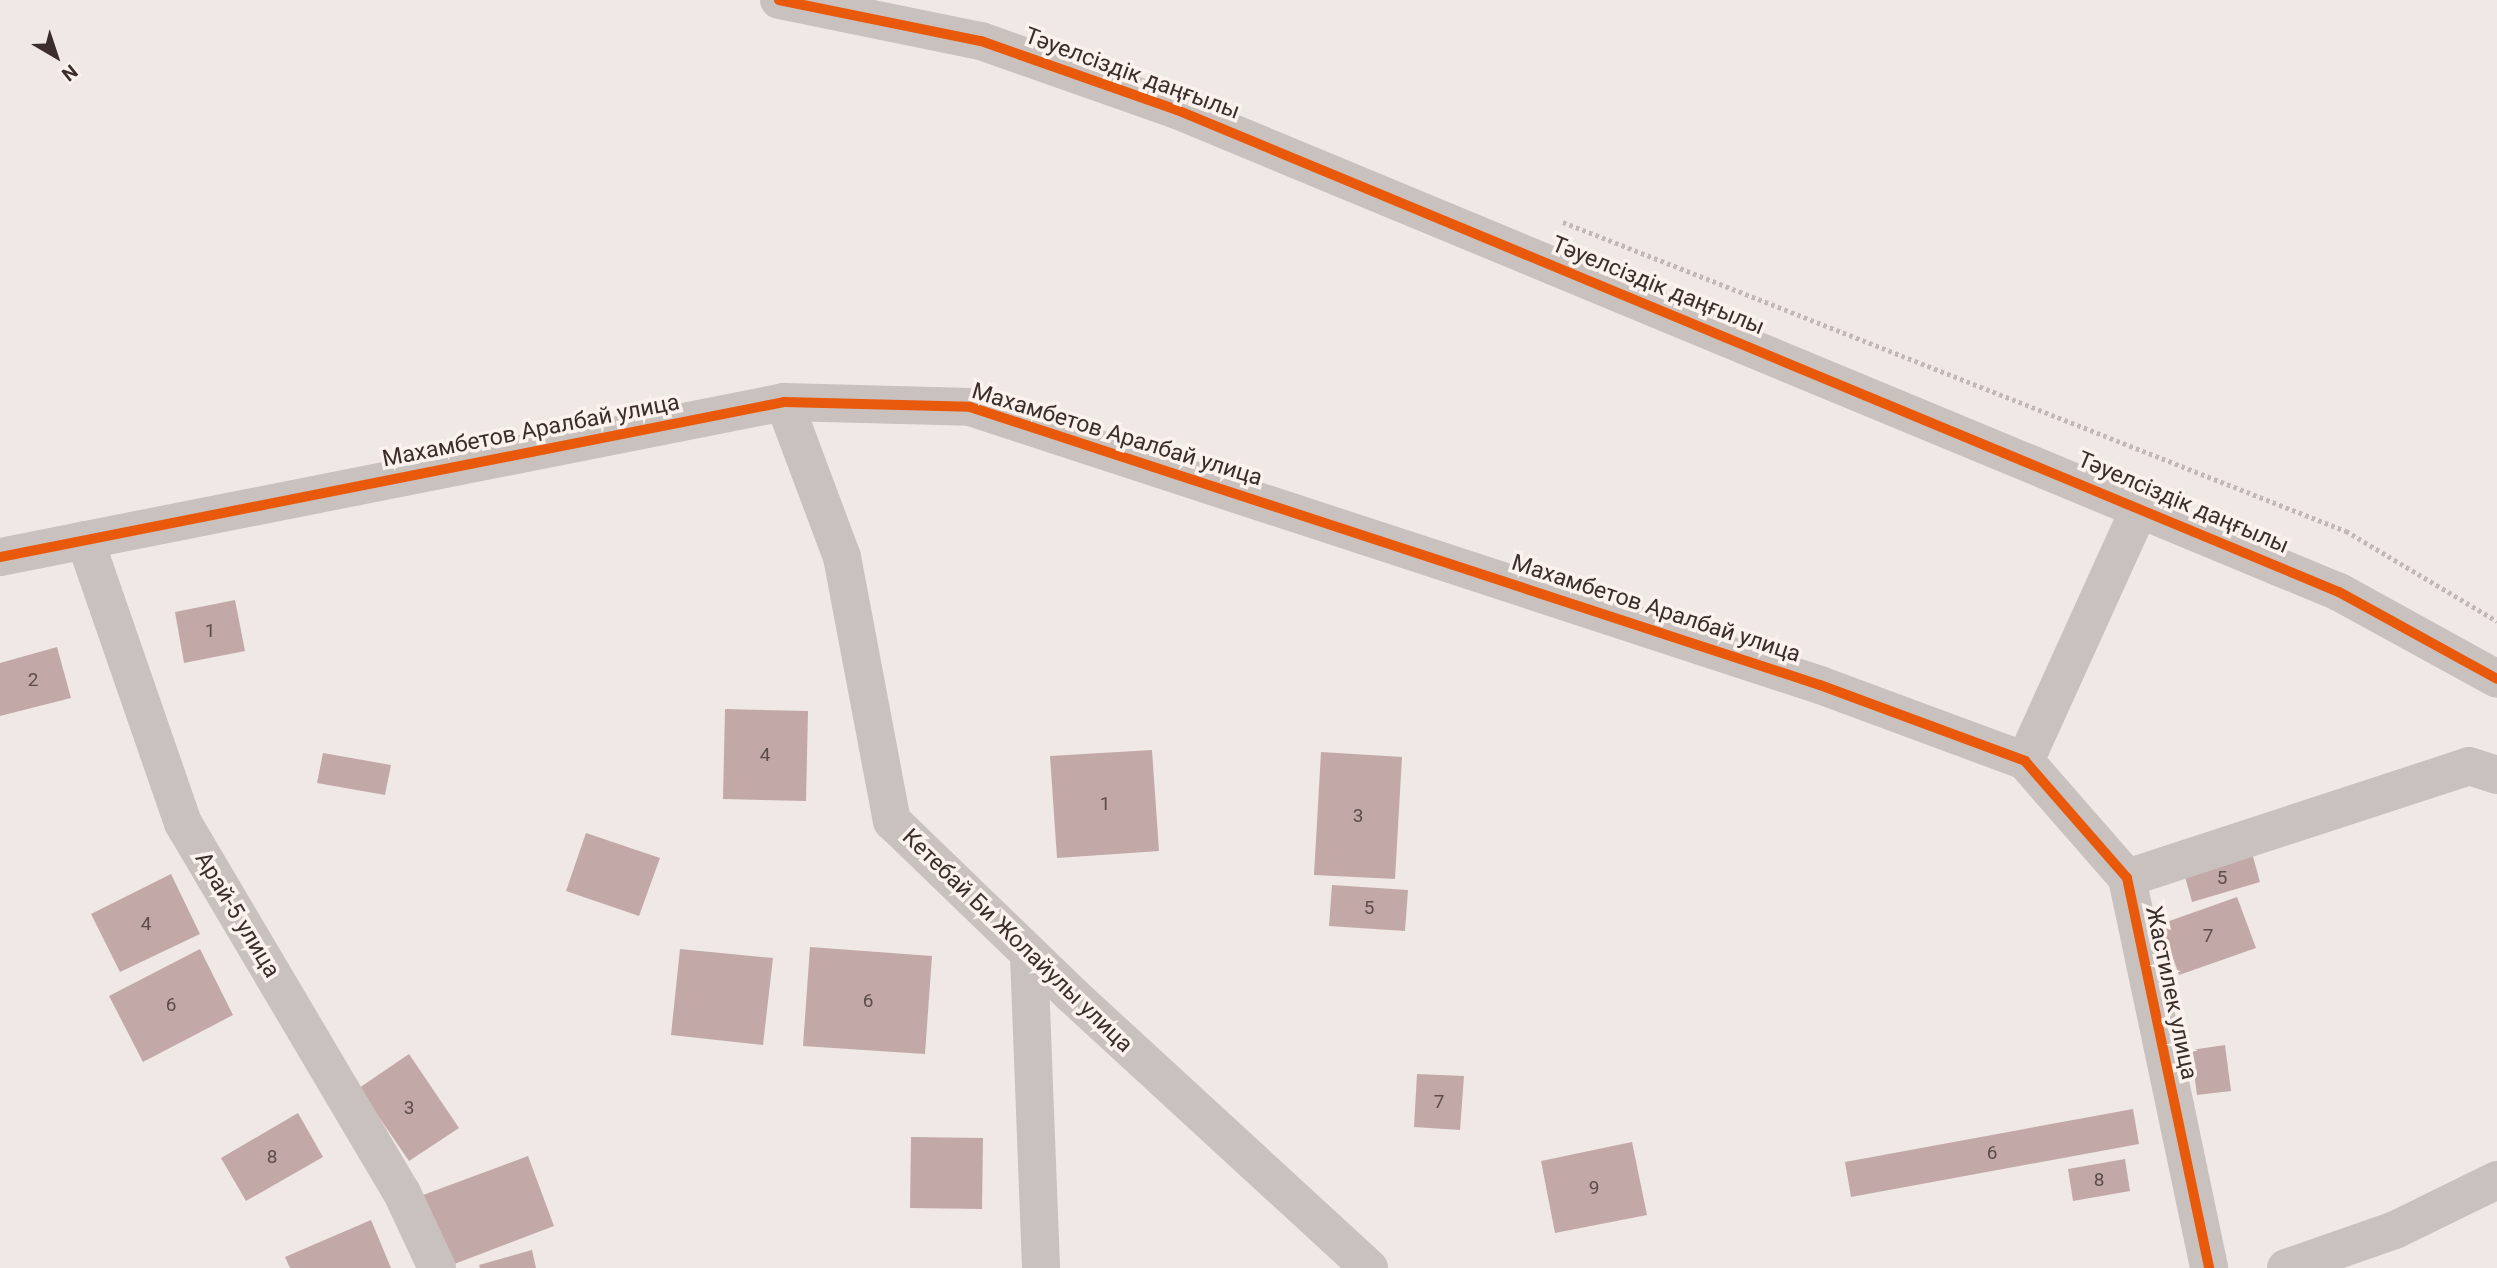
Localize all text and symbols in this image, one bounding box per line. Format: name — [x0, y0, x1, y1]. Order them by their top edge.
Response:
north arrow — [21, 21, 91, 91]
street label: Тәуелсіздік даңғылы — [1021, 22, 1243, 126]
text: N — [57, 60, 82, 86]
street label: Тәуелсіздік даңғылы — [1548, 231, 1768, 341]
street label: Махамбетов Аралбай улица — [969, 378, 1265, 492]
street label: Махамбетов Аралбай улица — [380, 389, 682, 473]
street label: Тәуелсіздік даңғылы — [2073, 446, 2293, 560]
street label: Махамбетов Аралбай улица — [1508, 549, 1804, 669]
house number: 1 — [205, 620, 215, 642]
house number: 2 — [28, 669, 38, 691]
house number: 4 — [760, 744, 770, 766]
house number: 1 — [1100, 793, 1110, 815]
house number: 3 — [1353, 805, 1363, 827]
street label: Кетебай Би Жолайулы улица — [896, 824, 1138, 1058]
street label: Арай-5 улица — [189, 847, 285, 983]
house number: 5 — [2217, 867, 2227, 889]
house number: 5 — [1364, 897, 1374, 919]
street label: Жастилек улица — [2139, 904, 2203, 1082]
house number: 4 — [141, 913, 151, 935]
house number: 7 — [2203, 925, 2213, 947]
house number: 6 — [863, 990, 873, 1012]
house number: 6 — [166, 994, 176, 1016]
house number: 7 — [1434, 1091, 1444, 1113]
house number: 3 — [404, 1097, 414, 1119]
house number: 6 — [1987, 1142, 1997, 1164]
house number: 8 — [267, 1146, 277, 1168]
house number: 8 — [2094, 1169, 2104, 1191]
house number: 9 — [1589, 1177, 1599, 1199]

